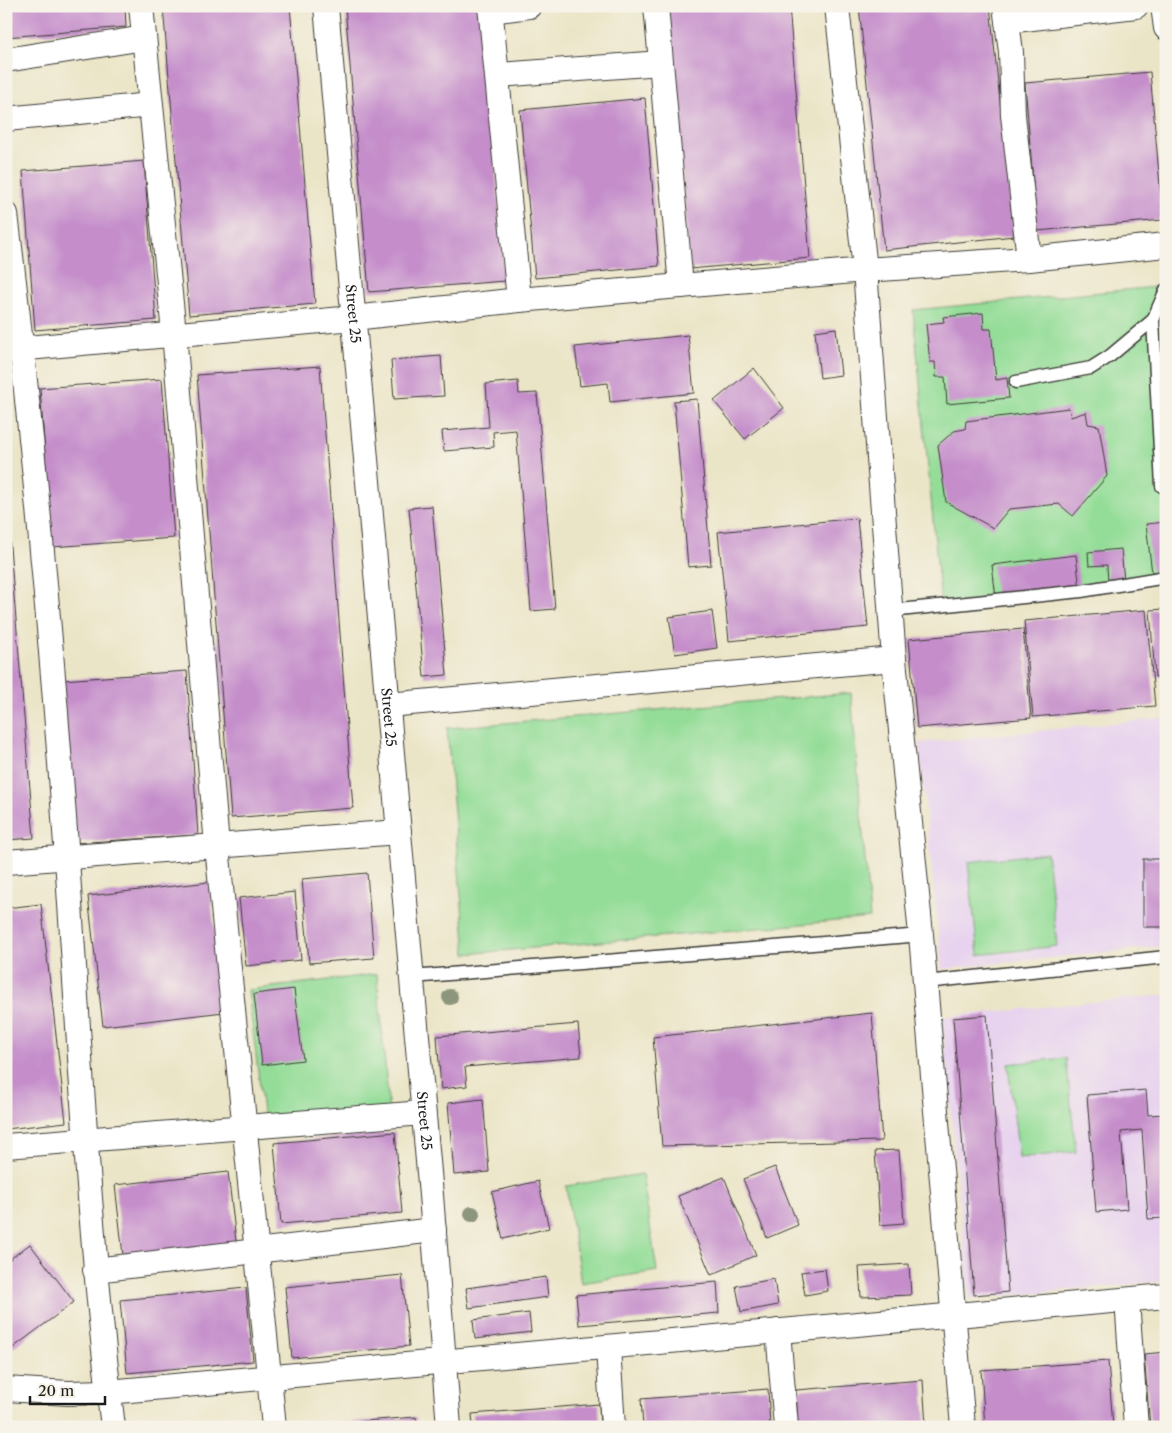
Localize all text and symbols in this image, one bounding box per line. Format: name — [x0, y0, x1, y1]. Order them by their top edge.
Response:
street label: Street 25 — [342, 284, 365, 344]
street label: Street 25 — [377, 687, 400, 747]
street label: Street 25 — [413, 1090, 436, 1151]
scale bar — [30, 1373, 105, 1405]
text: 20 m — [38, 1381, 74, 1400]

